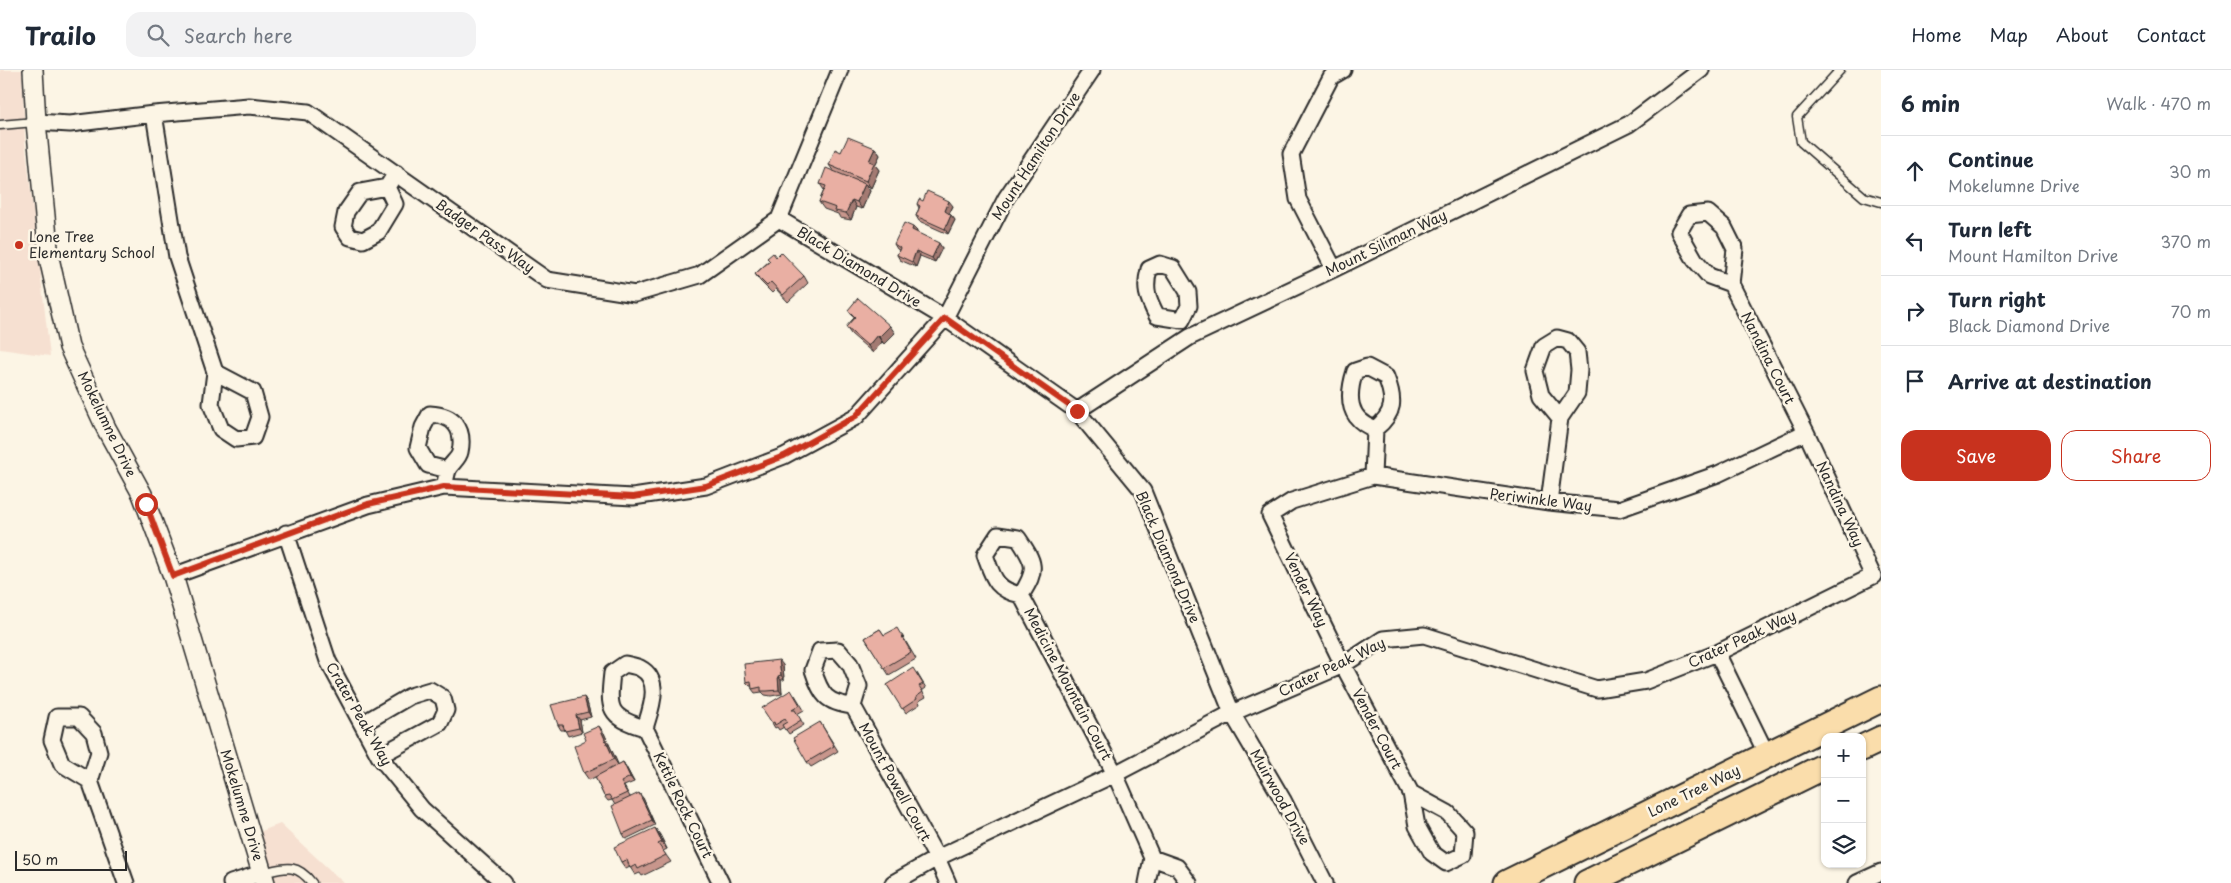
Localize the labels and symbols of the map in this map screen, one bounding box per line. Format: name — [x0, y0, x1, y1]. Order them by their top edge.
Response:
street label: Mount Hamilton Drive — [986, 88, 1085, 224]
street label: Badger Pass Way — [431, 194, 539, 278]
street label: Mount Siliman Way — [1322, 204, 1450, 281]
street label: Black Diamond Drive — [793, 221, 925, 312]
place label: Lone Tree Elementary School — [29, 226, 155, 263]
marker: Lone Tree Elementary School — [13, 239, 25, 251]
street label: Nandina Court — [1736, 308, 1801, 408]
street label: Mokelumne Drive — [73, 367, 142, 480]
route end — [1066, 400, 1089, 423]
street label: Nandina Way — [1811, 458, 1869, 550]
street label: Periwinkle Way — [1489, 483, 1593, 516]
street label: Black Diamond Drive — [1131, 487, 1206, 626]
route start — [135, 493, 158, 516]
street label: Vender Way — [1279, 549, 1334, 631]
street label: Medicine Mountain Court — [1019, 604, 1118, 764]
street label: Crater Peak Way — [1685, 604, 1799, 673]
street label: Crater Peak Way — [1275, 632, 1389, 702]
street label: Crater Peak Way — [321, 658, 398, 769]
street label: Vender Court — [1347, 685, 1408, 773]
street label: Mount Powell Court — [854, 719, 937, 845]
street label: Muirwood Drive — [1245, 745, 1315, 848]
street label: Mokelumne Drive — [216, 747, 269, 863]
street label: Kettle Rock Court — [649, 748, 718, 862]
street label: Lone Tree Way — [1644, 759, 1743, 822]
scale bar — [15, 848, 128, 871]

